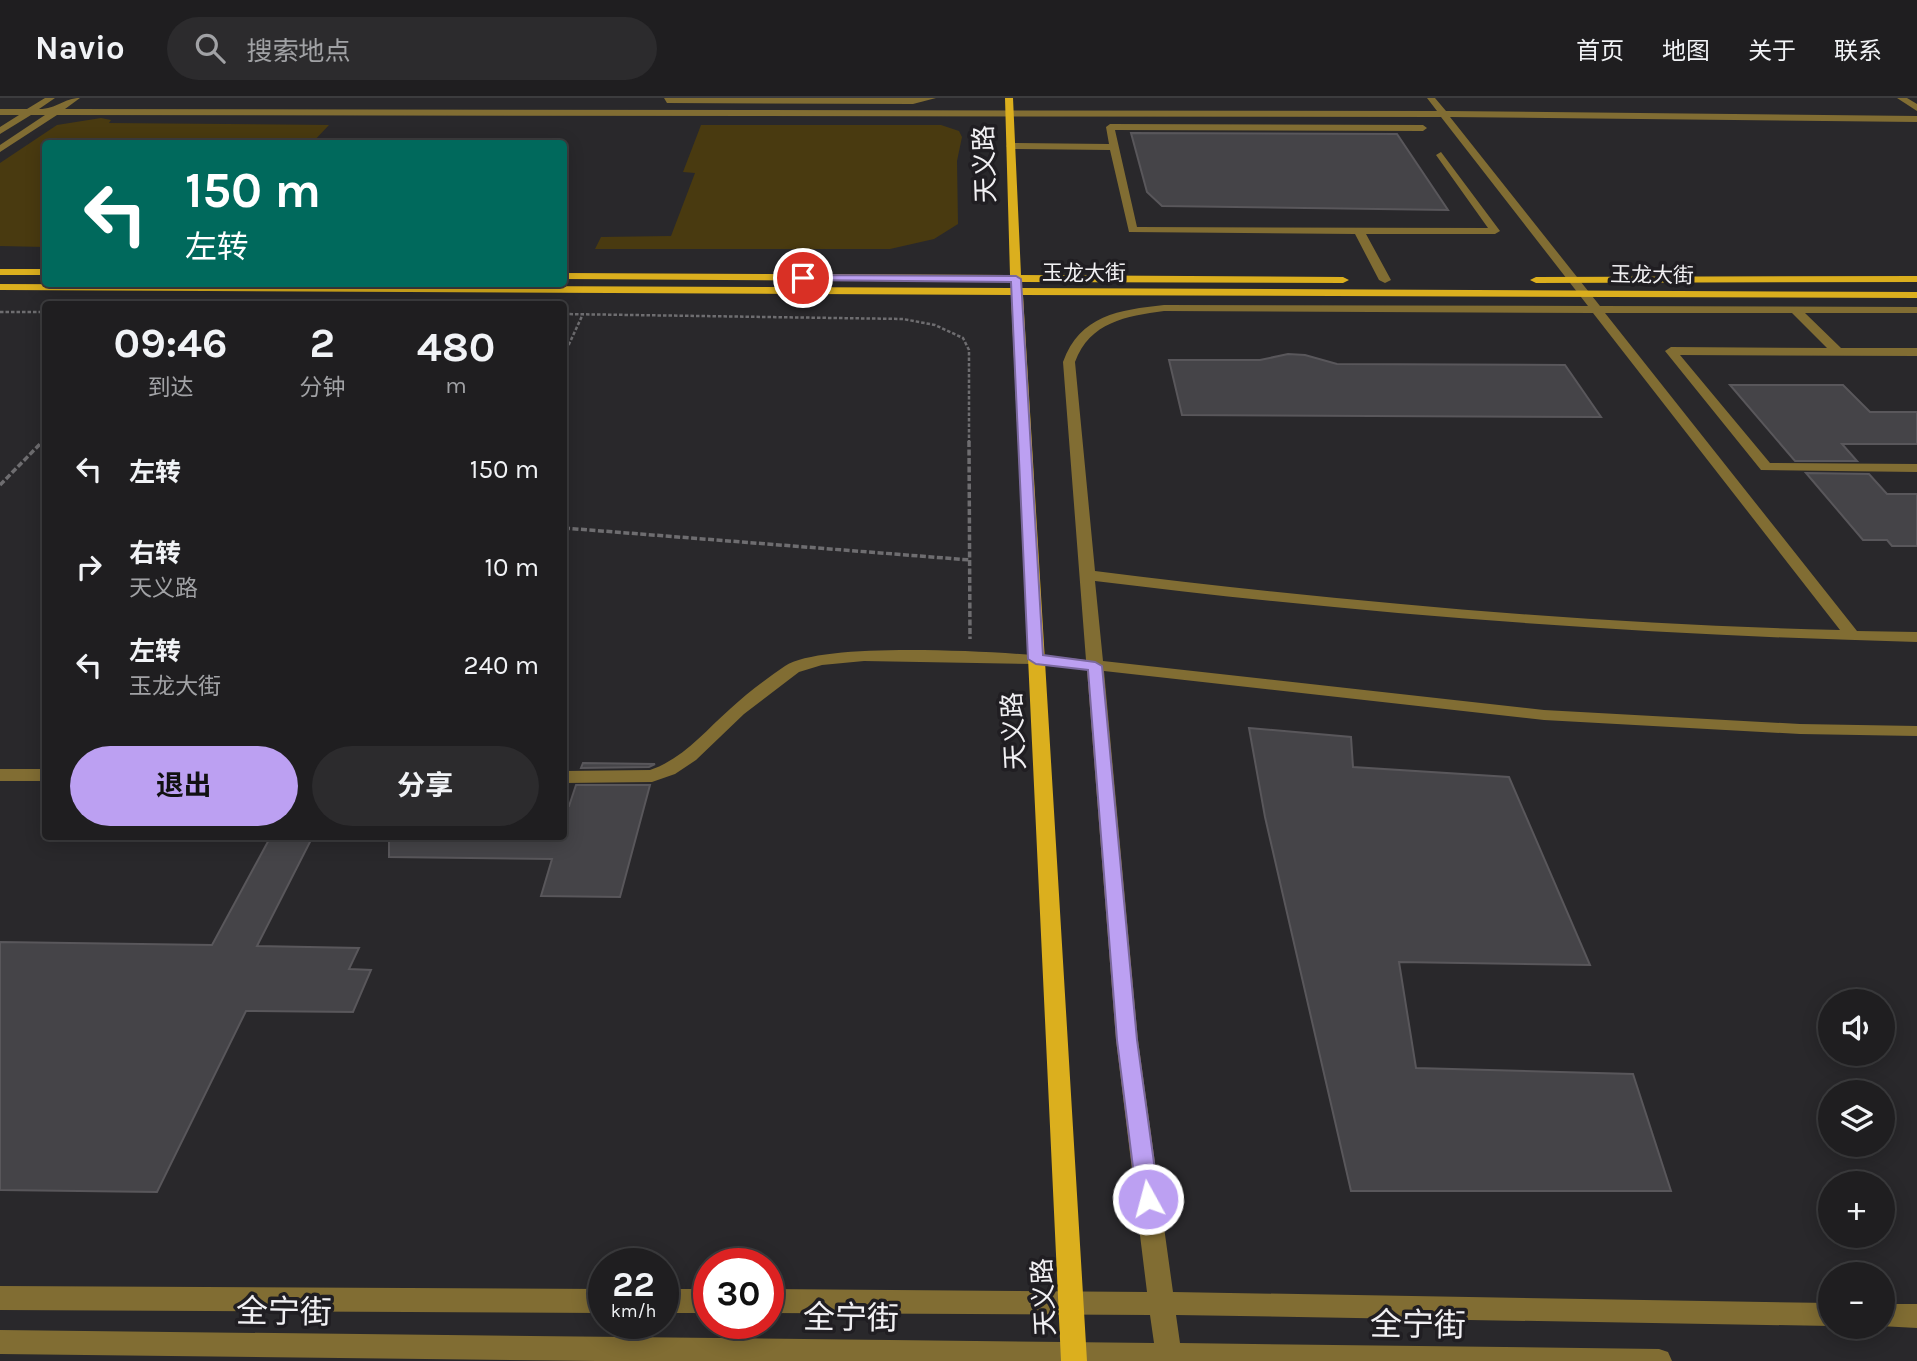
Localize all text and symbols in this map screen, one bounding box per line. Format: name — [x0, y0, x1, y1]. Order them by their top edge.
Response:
search box — [167, 17, 657, 80]
text: Navio — [35, 29, 125, 67]
icon: search — [191, 29, 229, 67]
text: 搜索地点 — [247, 36, 351, 67]
text: 首页 — [1576, 37, 1624, 65]
text: 地图 — [1662, 37, 1710, 65]
text: 关于 — [1748, 37, 1796, 65]
text: 联系 — [1834, 37, 1882, 65]
street label: 天义路 — [968, 124, 1002, 204]
text: 150 m — [185, 162, 321, 219]
icon: left — [70, 168, 161, 259]
text: 左转 — [185, 229, 249, 266]
pin — [773, 248, 833, 308]
icon: arrive — [784, 259, 822, 297]
street label: 玉龙大街 — [1042, 261, 1126, 285]
street label: 玉龙大街 — [1610, 262, 1694, 288]
text: 09:46 — [114, 318, 228, 368]
text: 2 — [309, 318, 335, 368]
text: 480 — [417, 322, 495, 372]
text: m — [445, 372, 467, 399]
text: 到达 — [148, 374, 194, 401]
text: 分钟 — [299, 374, 345, 401]
icon: left — [70, 450, 108, 488]
text: 150 m — [470, 454, 539, 485]
text: 左转 — [129, 457, 181, 488]
text: 右转 — [129, 538, 181, 569]
icon: right — [70, 548, 108, 586]
text: 10 m — [484, 552, 539, 583]
text: 天义路 — [129, 575, 198, 602]
text: 左转 — [129, 636, 181, 667]
icon: left — [70, 646, 108, 684]
text: 240 m — [463, 650, 539, 681]
text: 玉龙大街 — [129, 673, 221, 700]
street label: 天义路 — [996, 691, 1032, 771]
button: 退出 — [70, 746, 298, 826]
button: 分享 — [312, 746, 539, 826]
map controls — [1818, 989, 1895, 1339]
button: sound — [1818, 989, 1895, 1066]
button: layers — [1818, 1080, 1895, 1157]
position arrow — [1111, 1162, 1185, 1236]
button: + — [1818, 1171, 1895, 1248]
speed limit sign: 30 — [693, 1248, 784, 1339]
street label: 天义路 — [1026, 1257, 1062, 1337]
button: − — [1818, 1262, 1895, 1339]
text: 22 — [612, 1264, 655, 1305]
street label: 全宁街 — [236, 1293, 332, 1331]
street label: 全宁街 — [803, 1299, 899, 1337]
text: km/h — [611, 1300, 656, 1322]
street label: 全宁街 — [1370, 1306, 1466, 1344]

